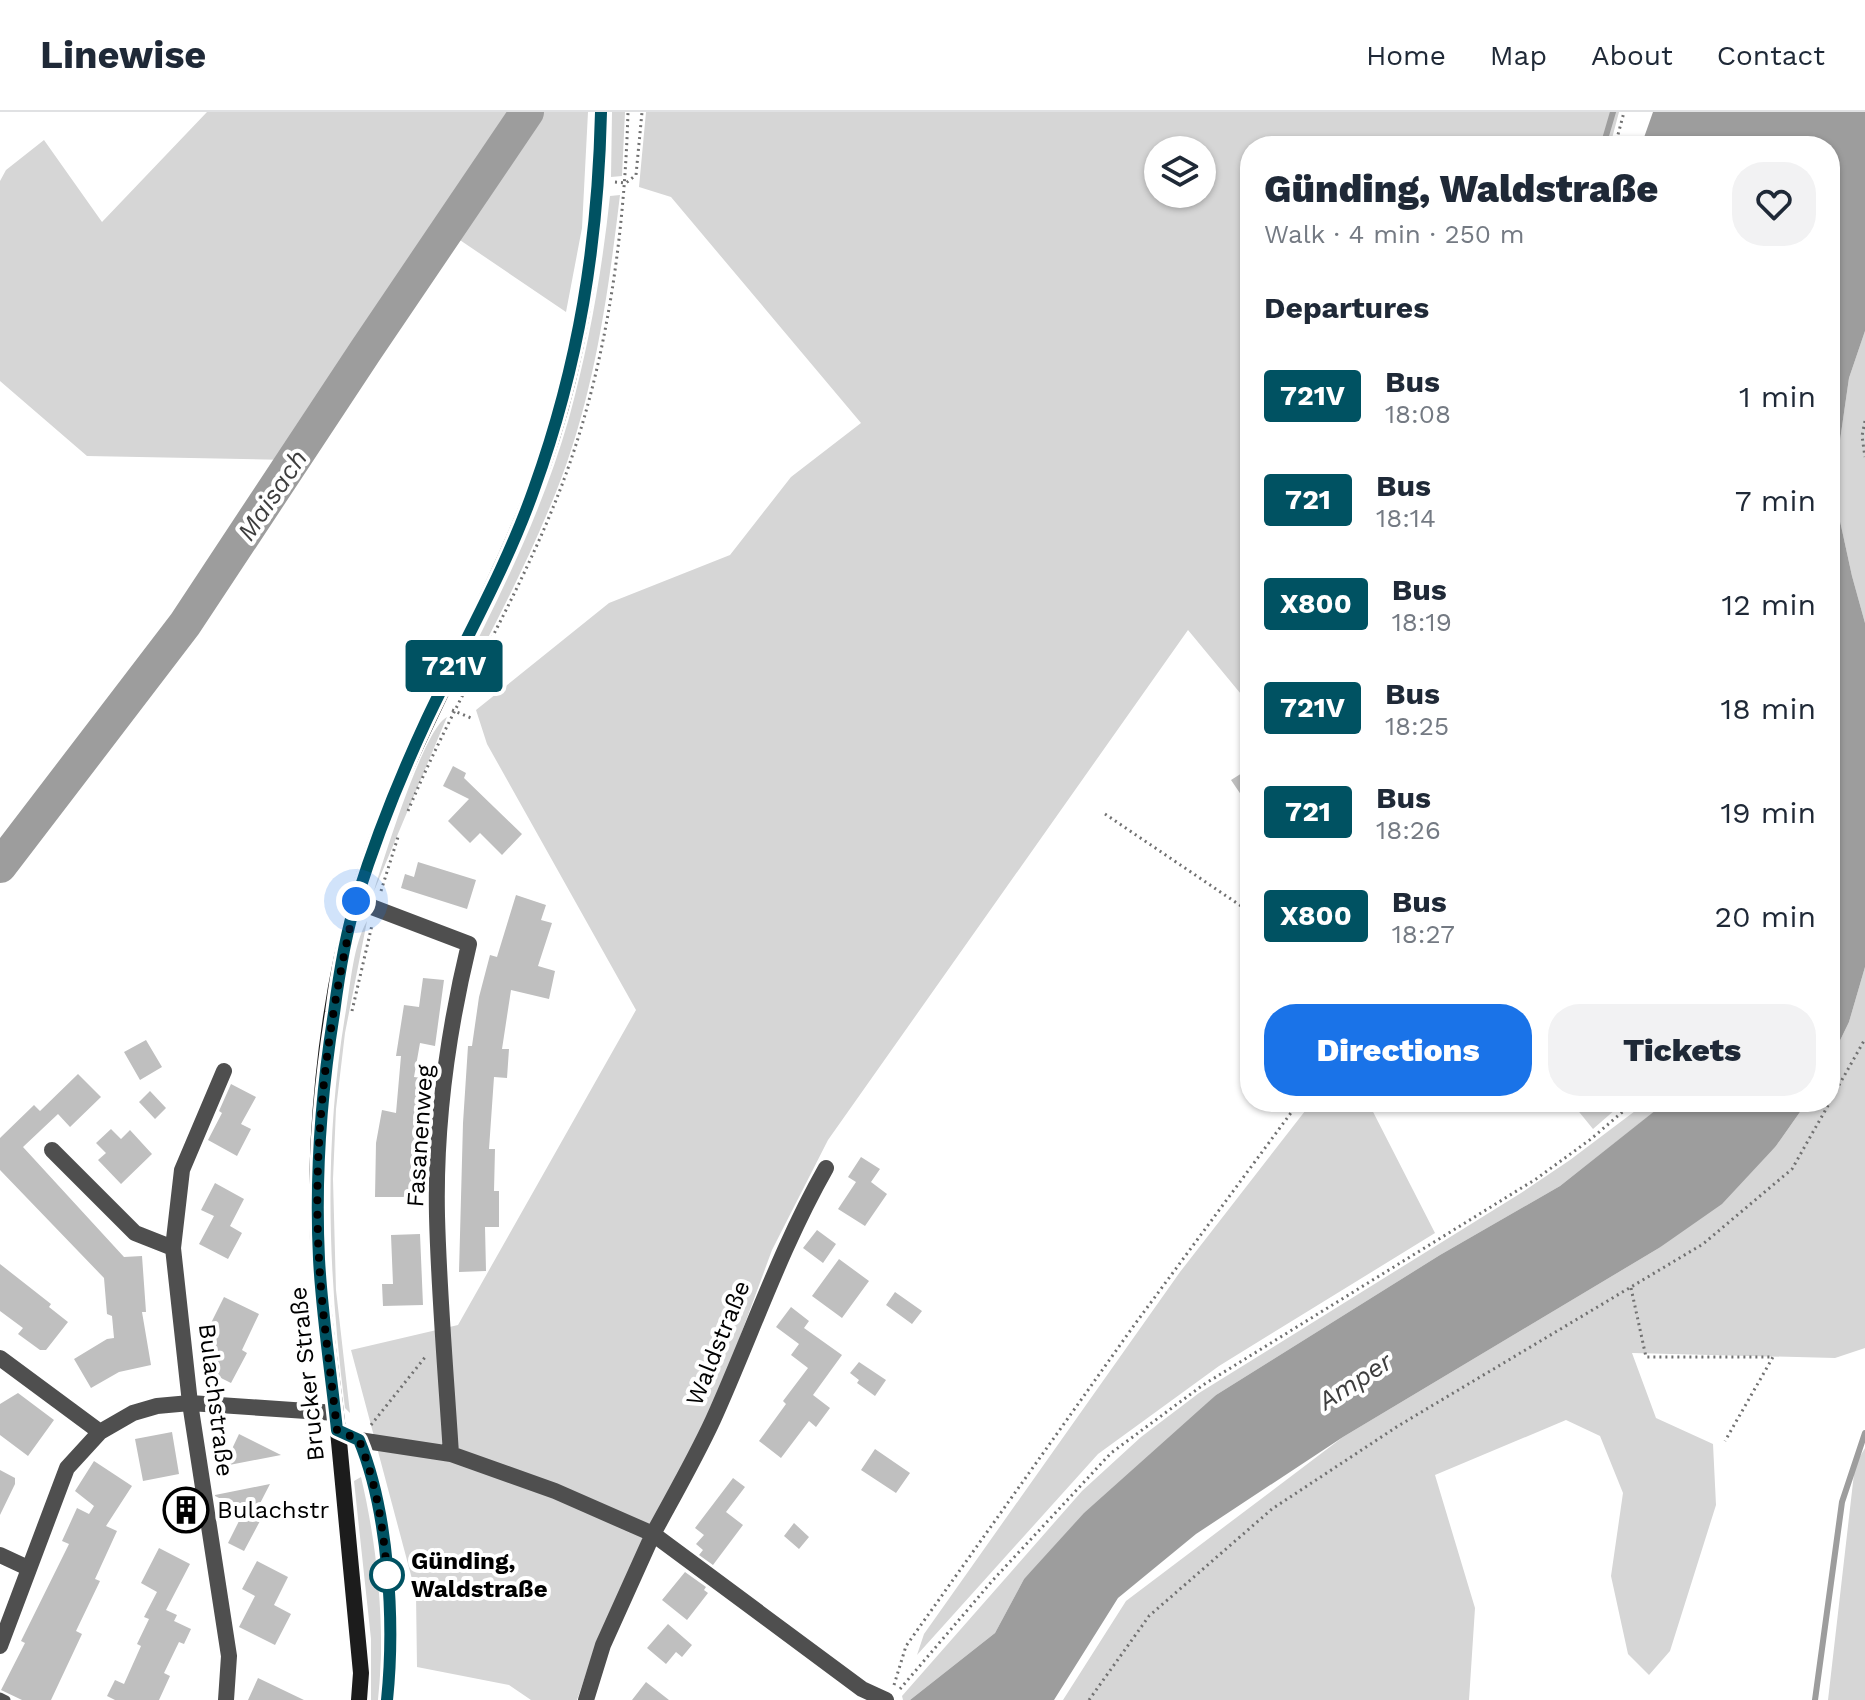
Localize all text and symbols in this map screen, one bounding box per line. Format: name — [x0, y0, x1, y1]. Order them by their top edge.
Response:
text: Linewise — [40, 33, 206, 77]
text: Home — [1366, 39, 1446, 72]
text: Map — [1490, 39, 1547, 72]
text: About — [1591, 39, 1673, 72]
text: Contact — [1717, 39, 1825, 72]
map controls — [1144, 136, 1216, 208]
button: layers — [1144, 136, 1216, 208]
button: heart — [1732, 162, 1816, 246]
text: Günding, Waldstraße — [1264, 167, 1658, 211]
text: Walk · 4 min · 250 m — [1264, 219, 1525, 249]
text: Departures — [1264, 290, 1429, 325]
text: Bus — [1385, 364, 1440, 399]
text: 721V — [1280, 379, 1345, 412]
text: 1 min — [1739, 379, 1816, 414]
text: 18:08 — [1385, 399, 1451, 429]
water label: Maisach — [231, 444, 313, 546]
text: Bus — [1376, 468, 1431, 503]
text: 721 — [1285, 483, 1331, 516]
text: 7 min — [1735, 483, 1816, 518]
text: 18:14 — [1376, 503, 1436, 533]
text: Bus — [1392, 572, 1447, 607]
text: X800 — [1280, 587, 1352, 620]
text: 12 min — [1721, 587, 1816, 622]
text: 18:19 — [1392, 607, 1452, 637]
line badge: 721V — [398, 640, 510, 692]
text: 721V — [422, 649, 486, 682]
text: Bus — [1385, 676, 1440, 711]
text: 721V — [1280, 691, 1345, 724]
text: 18 min — [1720, 691, 1816, 726]
text: 18:25 — [1385, 711, 1449, 741]
text: Bus — [1376, 780, 1431, 815]
text: 721 — [1285, 795, 1331, 828]
text: 19 min — [1720, 795, 1816, 830]
text: 18:26 — [1376, 815, 1441, 845]
your location — [336, 881, 376, 921]
text: Bus — [1392, 884, 1447, 919]
text: X800 — [1280, 899, 1352, 932]
text: 20 min — [1714, 899, 1816, 934]
text: 18:27 — [1392, 919, 1455, 949]
button: Directions — [1264, 1004, 1532, 1096]
button: Tickets — [1548, 1004, 1816, 1096]
street label: Fasanenweg — [401, 1064, 439, 1208]
street label: Waldstraße — [680, 1276, 756, 1410]
street label: Brucker Straße — [284, 1285, 330, 1463]
street label: Bulachstraße — [193, 1322, 239, 1478]
water label: Amper — [1312, 1346, 1398, 1416]
building icon: Bulachstr — [162, 1486, 210, 1534]
place label: Bulachstr — [217, 1496, 329, 1524]
place label: Günding, Waldstraße — [411, 1547, 548, 1603]
marker: Günding, Waldstraße — [370, 1558, 404, 1592]

